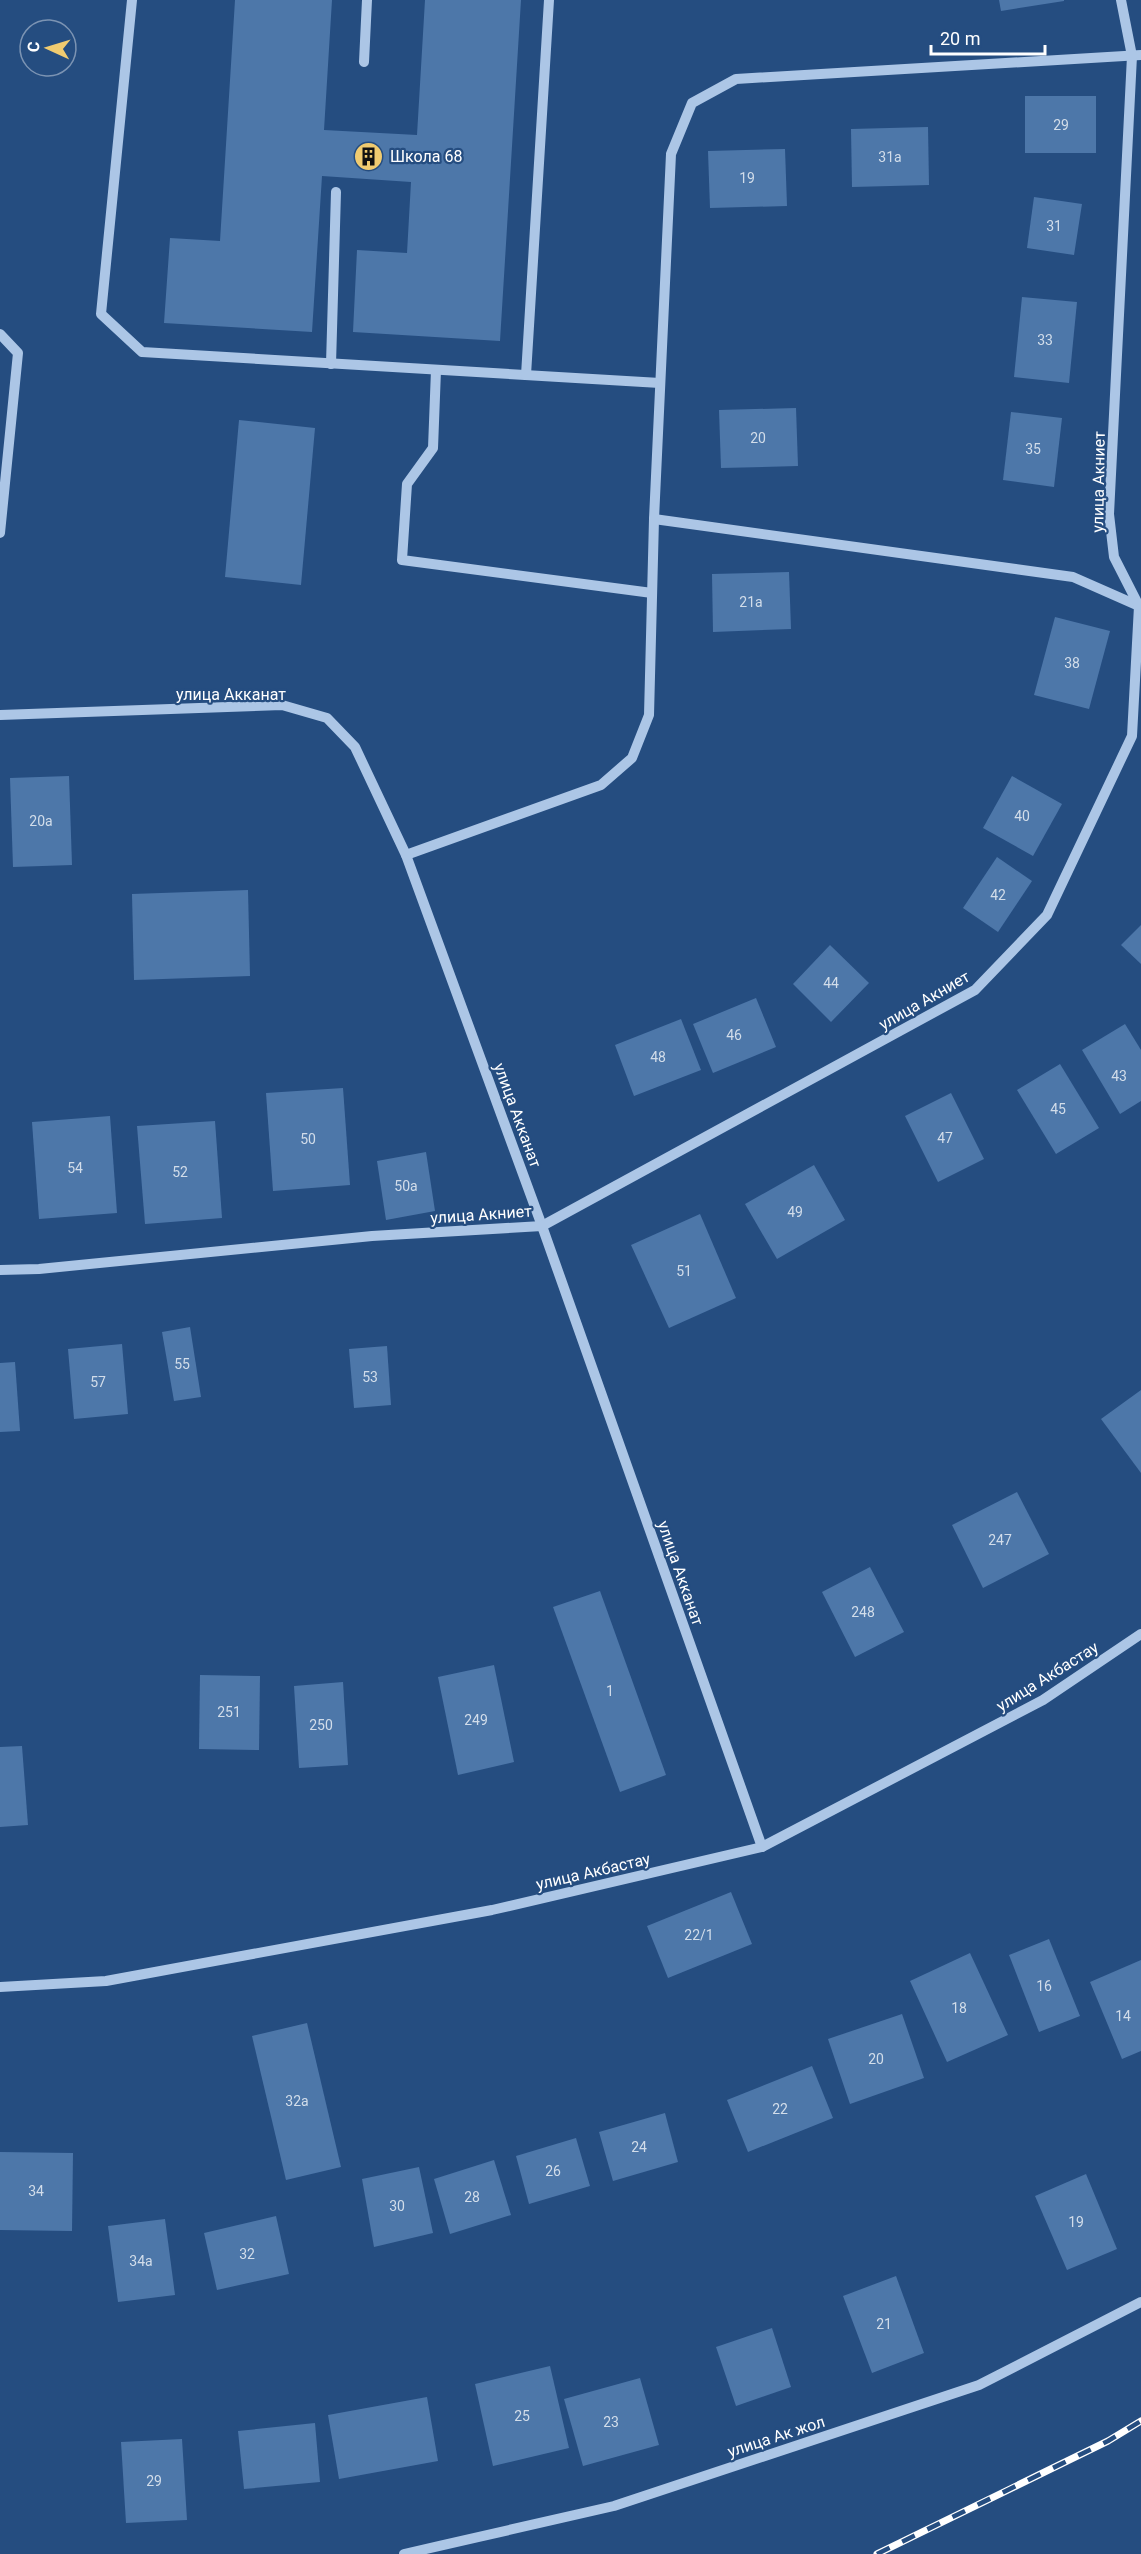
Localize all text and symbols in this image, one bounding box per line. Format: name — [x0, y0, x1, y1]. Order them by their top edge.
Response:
north arrow — [18, 18, 78, 78]
scale bar — [931, 18, 1045, 56]
text: 20 m — [940, 28, 980, 49]
text: С — [24, 41, 43, 53]
house number: 29 — [1053, 117, 1069, 133]
building icon: Школа 68 — [353, 140, 385, 172]
place label: Школа 68 — [390, 147, 462, 166]
house number: 31а — [878, 149, 902, 165]
house number: 19 — [739, 170, 755, 186]
house number: 31 — [1046, 218, 1062, 234]
house number: 33 — [1037, 332, 1053, 348]
house number: 20 — [750, 430, 766, 446]
street label: улица Акниет — [1088, 431, 1109, 533]
house number: 35 — [1025, 441, 1041, 457]
house number: 21а — [739, 594, 763, 610]
house number: 38 — [1064, 655, 1080, 671]
street label: улица Акканат — [176, 685, 286, 704]
house number: 40 — [1014, 808, 1030, 824]
house number: 20а — [29, 813, 53, 829]
house number: 42 — [990, 887, 1006, 903]
street label: улица Акниет — [876, 967, 973, 1034]
house number: 44 — [823, 975, 839, 991]
house number: 46 — [726, 1027, 742, 1043]
house number: 48 — [650, 1049, 666, 1065]
street label: улица Акканат — [490, 1060, 545, 1170]
house number: 43 — [1111, 1068, 1127, 1084]
house number: 45 — [1050, 1101, 1066, 1117]
house number: 47 — [937, 1130, 953, 1146]
house number: 50 — [300, 1131, 316, 1147]
house number: 54 — [67, 1160, 83, 1176]
house number: 52 — [172, 1164, 188, 1180]
house number: 50а — [394, 1178, 418, 1194]
street label: улица Акниет — [430, 1201, 533, 1228]
house number: 49 — [787, 1204, 803, 1220]
house number: 51 — [676, 1263, 692, 1279]
house number: 55 — [174, 1356, 190, 1372]
house number: 53 — [362, 1369, 378, 1385]
house number: 57 — [90, 1374, 106, 1390]
street label: улица Акканат — [654, 1518, 707, 1628]
house number: 247 — [988, 1532, 1012, 1548]
house number: 248 — [851, 1604, 875, 1620]
street label: улица Акбастау — [993, 1637, 1102, 1715]
house number: 1 — [606, 1683, 614, 1699]
house number: 251 — [217, 1704, 241, 1720]
house number: 249 — [464, 1712, 488, 1728]
house number: 250 — [309, 1717, 333, 1733]
street label: улица Акбастау — [534, 1849, 652, 1894]
house number: 22/1 — [684, 1927, 714, 1943]
house number: 16 — [1036, 1978, 1052, 1994]
house number: 18 — [951, 2000, 967, 2016]
house number: 14 — [1115, 2008, 1131, 2024]
house number: 20 — [868, 2051, 884, 2067]
house number: 32а — [285, 2093, 309, 2109]
house number: 22 — [772, 2101, 788, 2117]
house number: 24 — [631, 2139, 647, 2155]
house number: 26 — [545, 2163, 561, 2179]
house number: 34 — [28, 2183, 44, 2199]
house number: 28 — [464, 2189, 480, 2205]
house number: 30 — [389, 2198, 405, 2214]
house number: 19 — [1068, 2214, 1084, 2230]
house number: 32 — [239, 2246, 255, 2262]
house number: 34а — [129, 2253, 153, 2269]
house number: 21 — [876, 2316, 892, 2332]
house number: 25 — [514, 2408, 530, 2424]
street label: улица Ак жол — [725, 2412, 827, 2461]
house number: 23 — [603, 2414, 619, 2430]
house number: 29 — [146, 2473, 162, 2489]

